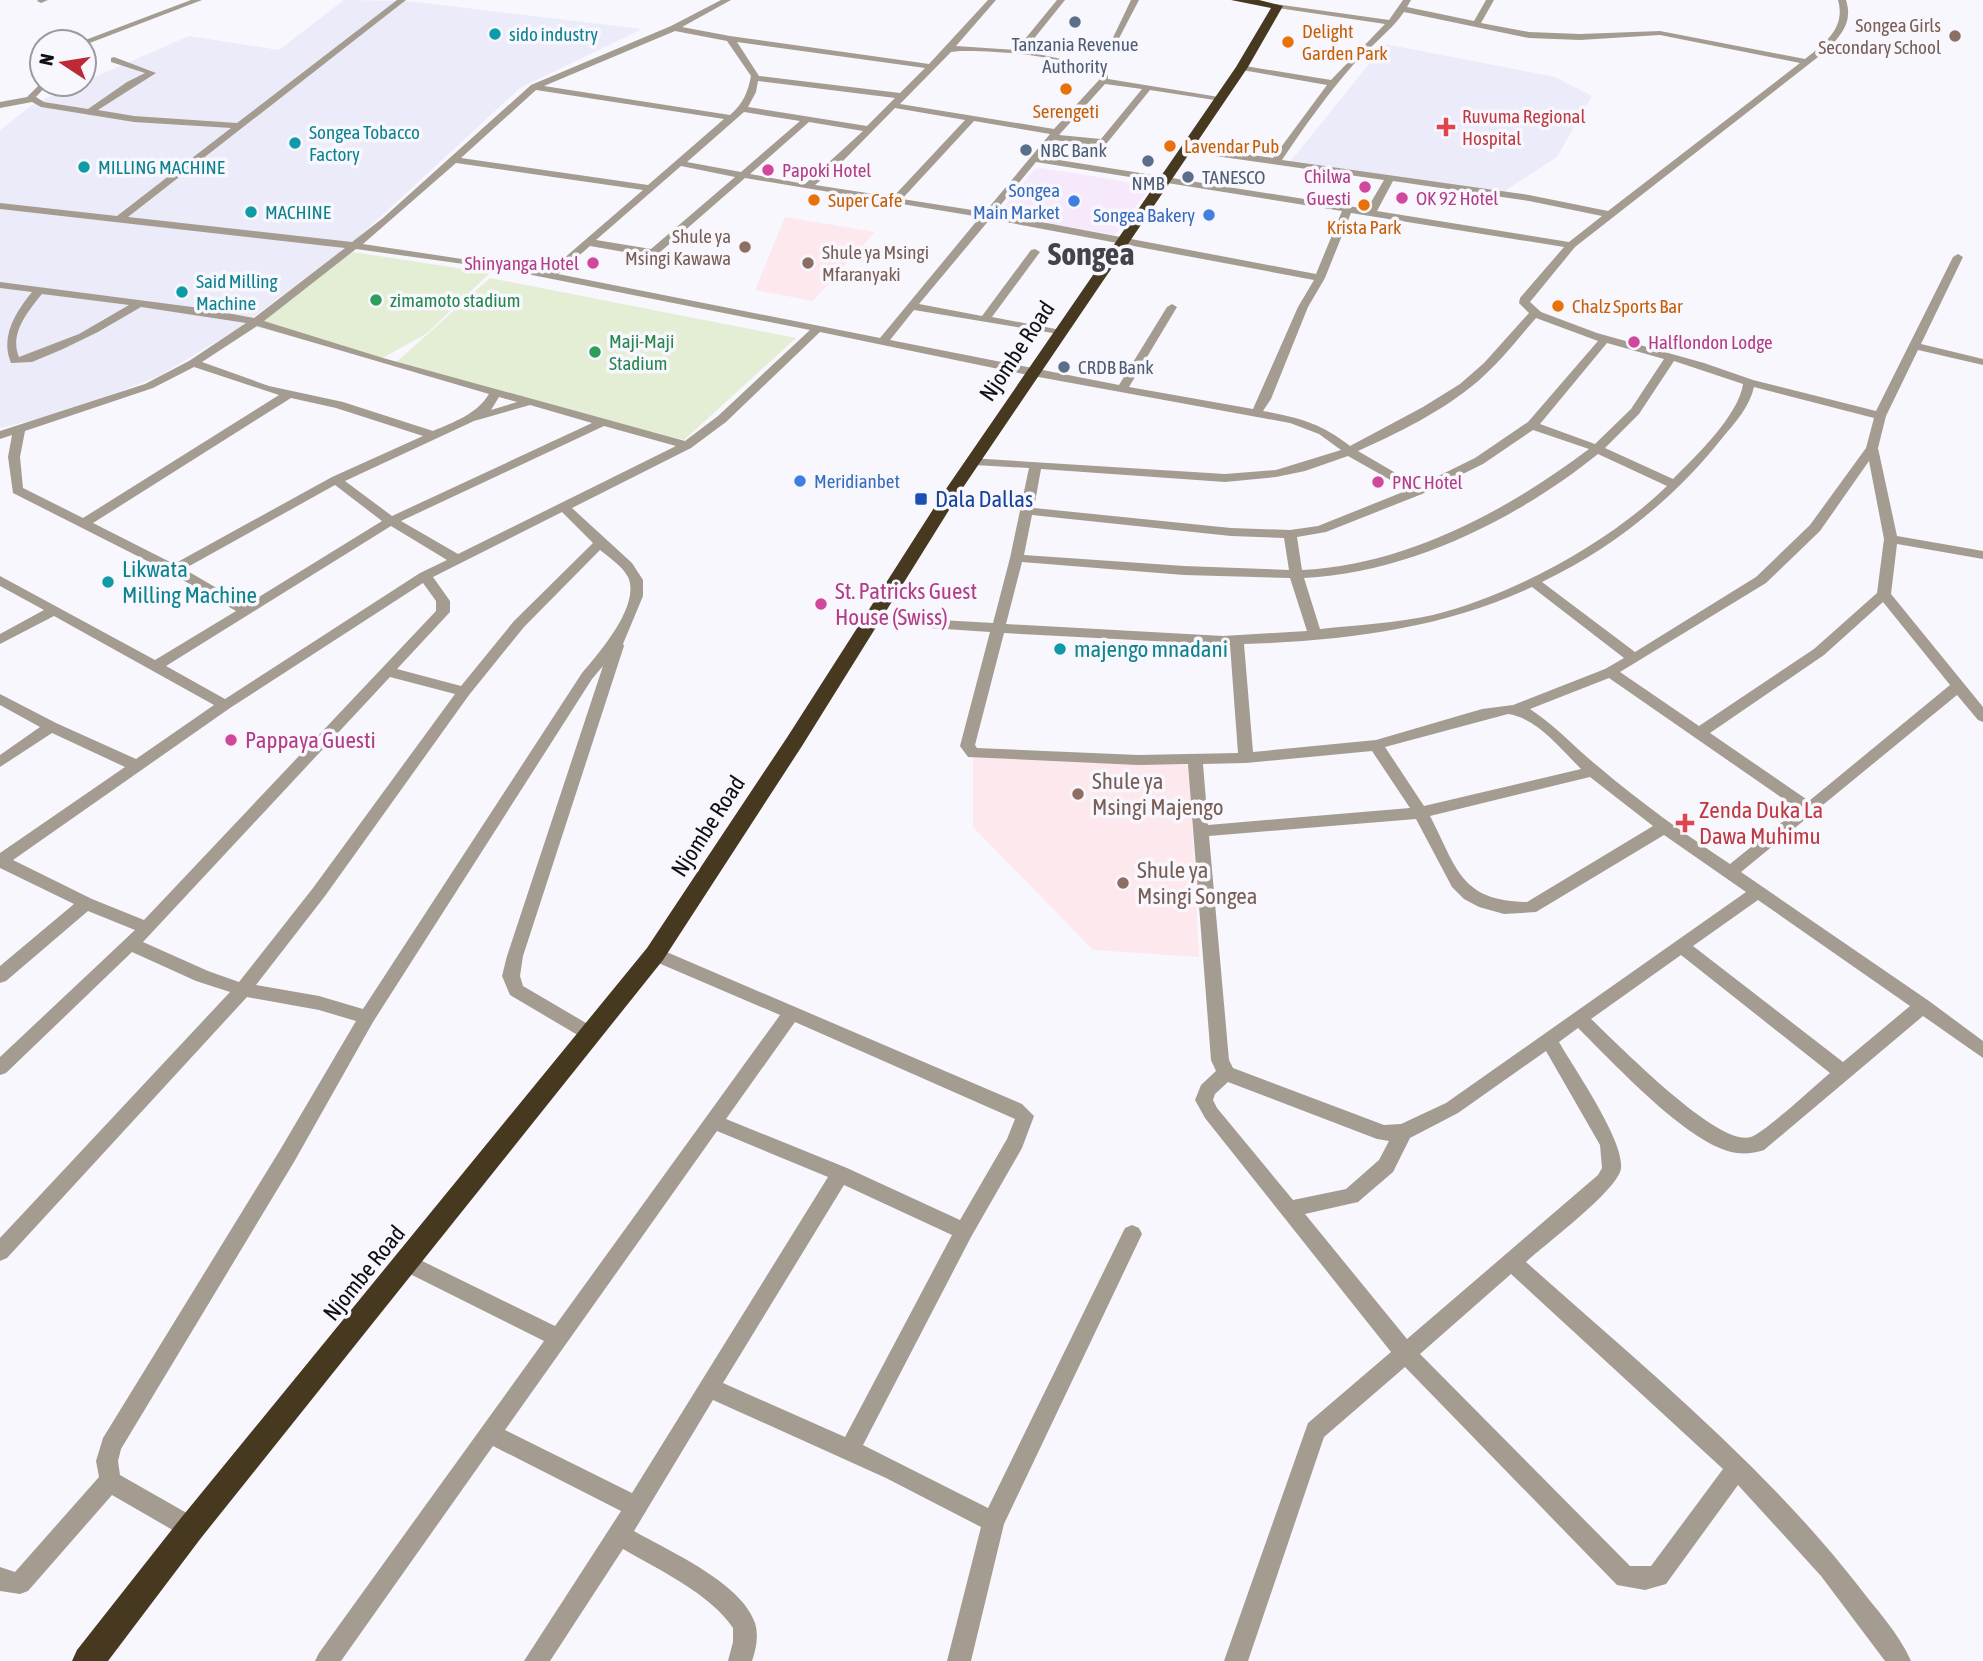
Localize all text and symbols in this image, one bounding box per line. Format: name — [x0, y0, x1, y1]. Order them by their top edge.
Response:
marker: Tanzania Revenue Authority — [1067, 14, 1083, 30]
place label: Songea Girls Secondary School — [1818, 14, 1941, 58]
place label: Delight Garden Park — [1302, 20, 1388, 64]
place label: sido industry — [509, 23, 598, 45]
marker: sido industry — [487, 26, 503, 42]
north arrow — [28, 28, 98, 98]
marker: Songea Girls Secondary School — [1947, 28, 1963, 44]
place label: Tanzania Revenue Authority — [1012, 33, 1138, 77]
marker: Delight Garden Park — [1280, 34, 1296, 50]
text: N — [34, 52, 58, 67]
marker: Serengeti — [1058, 81, 1074, 97]
place label: Serengeti — [1033, 100, 1099, 122]
place label: Ruvuma Regional Hospital — [1462, 105, 1585, 149]
marker: Ruvuma Regional Hospital — [1436, 117, 1456, 137]
place label: Songea Tobacco Factory — [309, 121, 420, 165]
marker: Songea Tobacco Factory — [287, 135, 303, 151]
place label: Lavendar Pub — [1184, 135, 1279, 157]
marker: Lavendar Pub — [1162, 138, 1178, 154]
place label: NBC Bank — [1040, 139, 1107, 161]
marker: NBC Bank — [1018, 142, 1034, 158]
marker: NMB — [1140, 153, 1156, 169]
place label: MILLING MACHINE — [98, 156, 225, 178]
marker: MILLING MACHINE — [76, 159, 92, 175]
place label: Papoki Hotel — [782, 159, 871, 181]
marker: Papoki Hotel — [760, 162, 776, 178]
place label: Chilwa Guesti — [1304, 165, 1351, 209]
place label: TANESCO — [1202, 166, 1265, 188]
marker: TANESCO — [1180, 169, 1196, 185]
place label: NMB — [1132, 172, 1164, 194]
place label: Songea Main Market — [973, 179, 1060, 223]
marker: Chilwa Guesti — [1357, 179, 1373, 195]
place label: OK 92 Hotel — [1416, 187, 1498, 209]
place label: Super Cafe — [828, 189, 902, 211]
marker: OK 92 Hotel — [1394, 190, 1410, 206]
marker: Super Cafe — [806, 192, 822, 208]
marker: Songea Main Market — [1066, 193, 1082, 209]
marker: Krista Park — [1356, 197, 1372, 213]
place label: MACHINE — [265, 201, 331, 223]
marker: MACHINE — [243, 204, 259, 220]
place label: Songea Bakery — [1093, 204, 1195, 226]
marker: Songea Bakery — [1201, 207, 1217, 223]
place label: Krista Park — [1327, 216, 1402, 238]
place label: Shule ya Msingi Kawawa — [625, 225, 731, 269]
district label: Songea — [1048, 235, 1134, 272]
marker: Shule ya Msingi Kawawa — [737, 239, 753, 255]
place label: Shule ya Msingi Mfaranyaki — [822, 241, 929, 285]
place label: Shinyanga Hotel — [464, 252, 579, 274]
marker: Shinyanga Hotel — [585, 255, 601, 271]
marker: Shule ya Msingi Mfaranyaki — [800, 255, 816, 271]
place label: Said Milling Machine — [196, 270, 279, 314]
marker: Said Milling Machine — [174, 284, 190, 300]
place label: zimamoto stadium — [390, 289, 520, 311]
marker: zimamoto stadium — [368, 292, 384, 308]
place label: Chalz Sports Bar — [1572, 295, 1683, 317]
street label: Njombe Road — [974, 296, 1060, 406]
marker: Chalz Sports Bar — [1550, 298, 1566, 314]
place label: Maji-Maji Stadium — [609, 330, 674, 374]
place label: Halflondon Lodge — [1648, 331, 1773, 353]
marker: Halflondon Lodge — [1626, 334, 1642, 350]
marker: Maji-Maji Stadium — [587, 344, 603, 360]
place label: CRDB Bank — [1078, 356, 1154, 378]
marker: CRDB Bank — [1056, 359, 1072, 375]
place label: Meridianbet — [814, 470, 900, 492]
place label: PNC Hotel — [1392, 471, 1463, 493]
marker: Meridianbet — [792, 473, 808, 489]
marker: PNC Hotel — [1370, 474, 1386, 490]
place label: Dala Dallas — [935, 486, 1033, 512]
marker: Dala Dallas — [913, 491, 929, 507]
place label: Likwata Milling Machine — [122, 556, 257, 608]
marker: Likwata Milling Machine — [100, 574, 116, 590]
place label: St. Patricks Guest House (Swiss) — [835, 578, 977, 630]
marker: St. Patricks Guest House (Swiss) — [813, 596, 829, 612]
place label: majengo mnadani — [1074, 636, 1228, 662]
marker: majengo mnadani — [1052, 641, 1068, 657]
place label: Pappaya Guesti — [245, 727, 376, 753]
marker: Pappaya Guesti — [223, 732, 239, 748]
place label: Shule ya Msingi Majengo — [1092, 768, 1224, 820]
street label: Njombe Road — [666, 771, 750, 881]
marker: Shule ya Msingi Majengo — [1070, 786, 1086, 802]
place label: Zenda Duka La Dawa Muhimu — [1699, 797, 1823, 849]
marker: Zenda Duka La Dawa Muhimu — [1677, 815, 1693, 831]
place label: Shule ya Msingi Songea — [1137, 857, 1258, 909]
marker: Shule ya Msingi Songea — [1115, 875, 1131, 891]
street label: Njombe Road — [318, 1220, 410, 1326]

